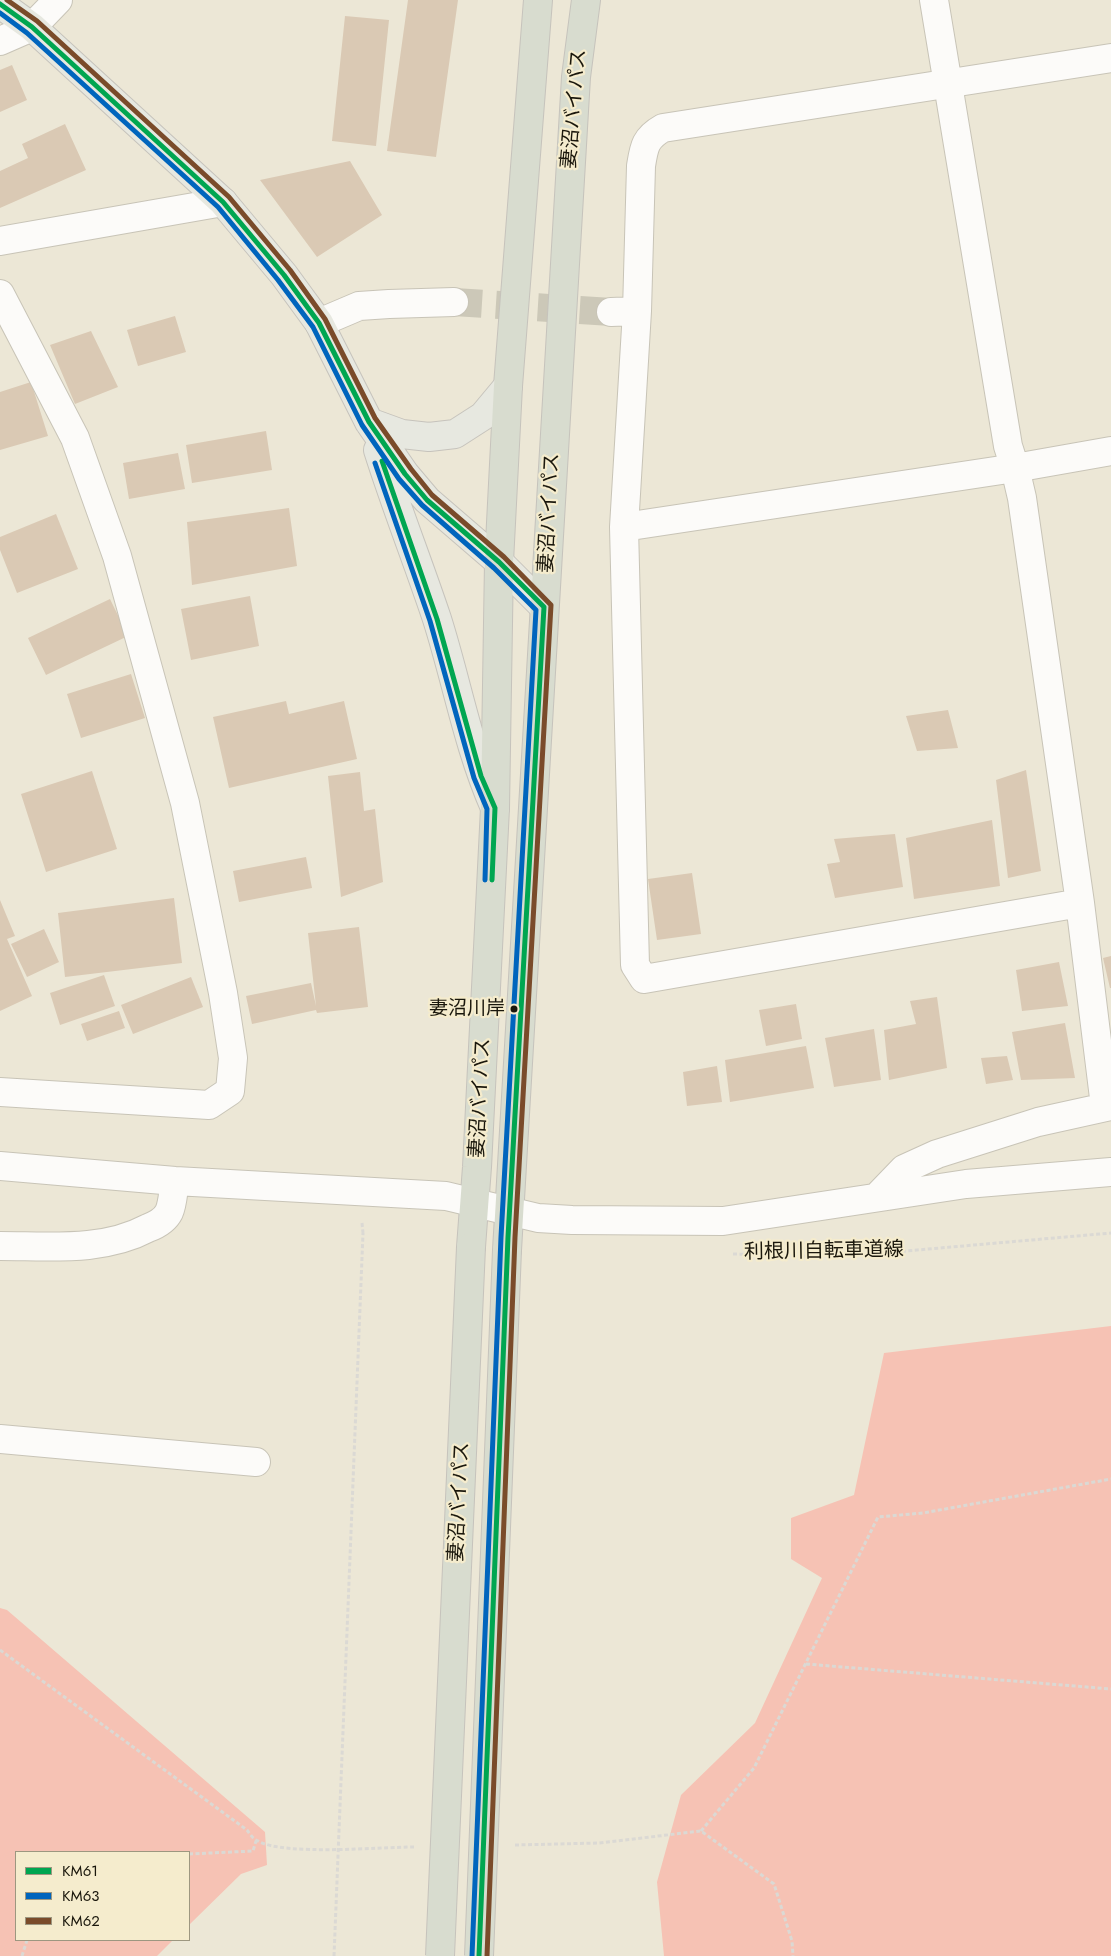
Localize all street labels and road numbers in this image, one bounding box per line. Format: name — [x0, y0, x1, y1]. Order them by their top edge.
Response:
street label: 妻沼バイパス — [558, 48, 592, 170]
street label: 妻沼バイパス — [535, 452, 565, 574]
street label: 妻沼バイパス — [466, 1037, 496, 1159]
street label: 利根川自転車道線 — [744, 1239, 904, 1265]
street label: 妻沼バイパス — [445, 1441, 475, 1563]

